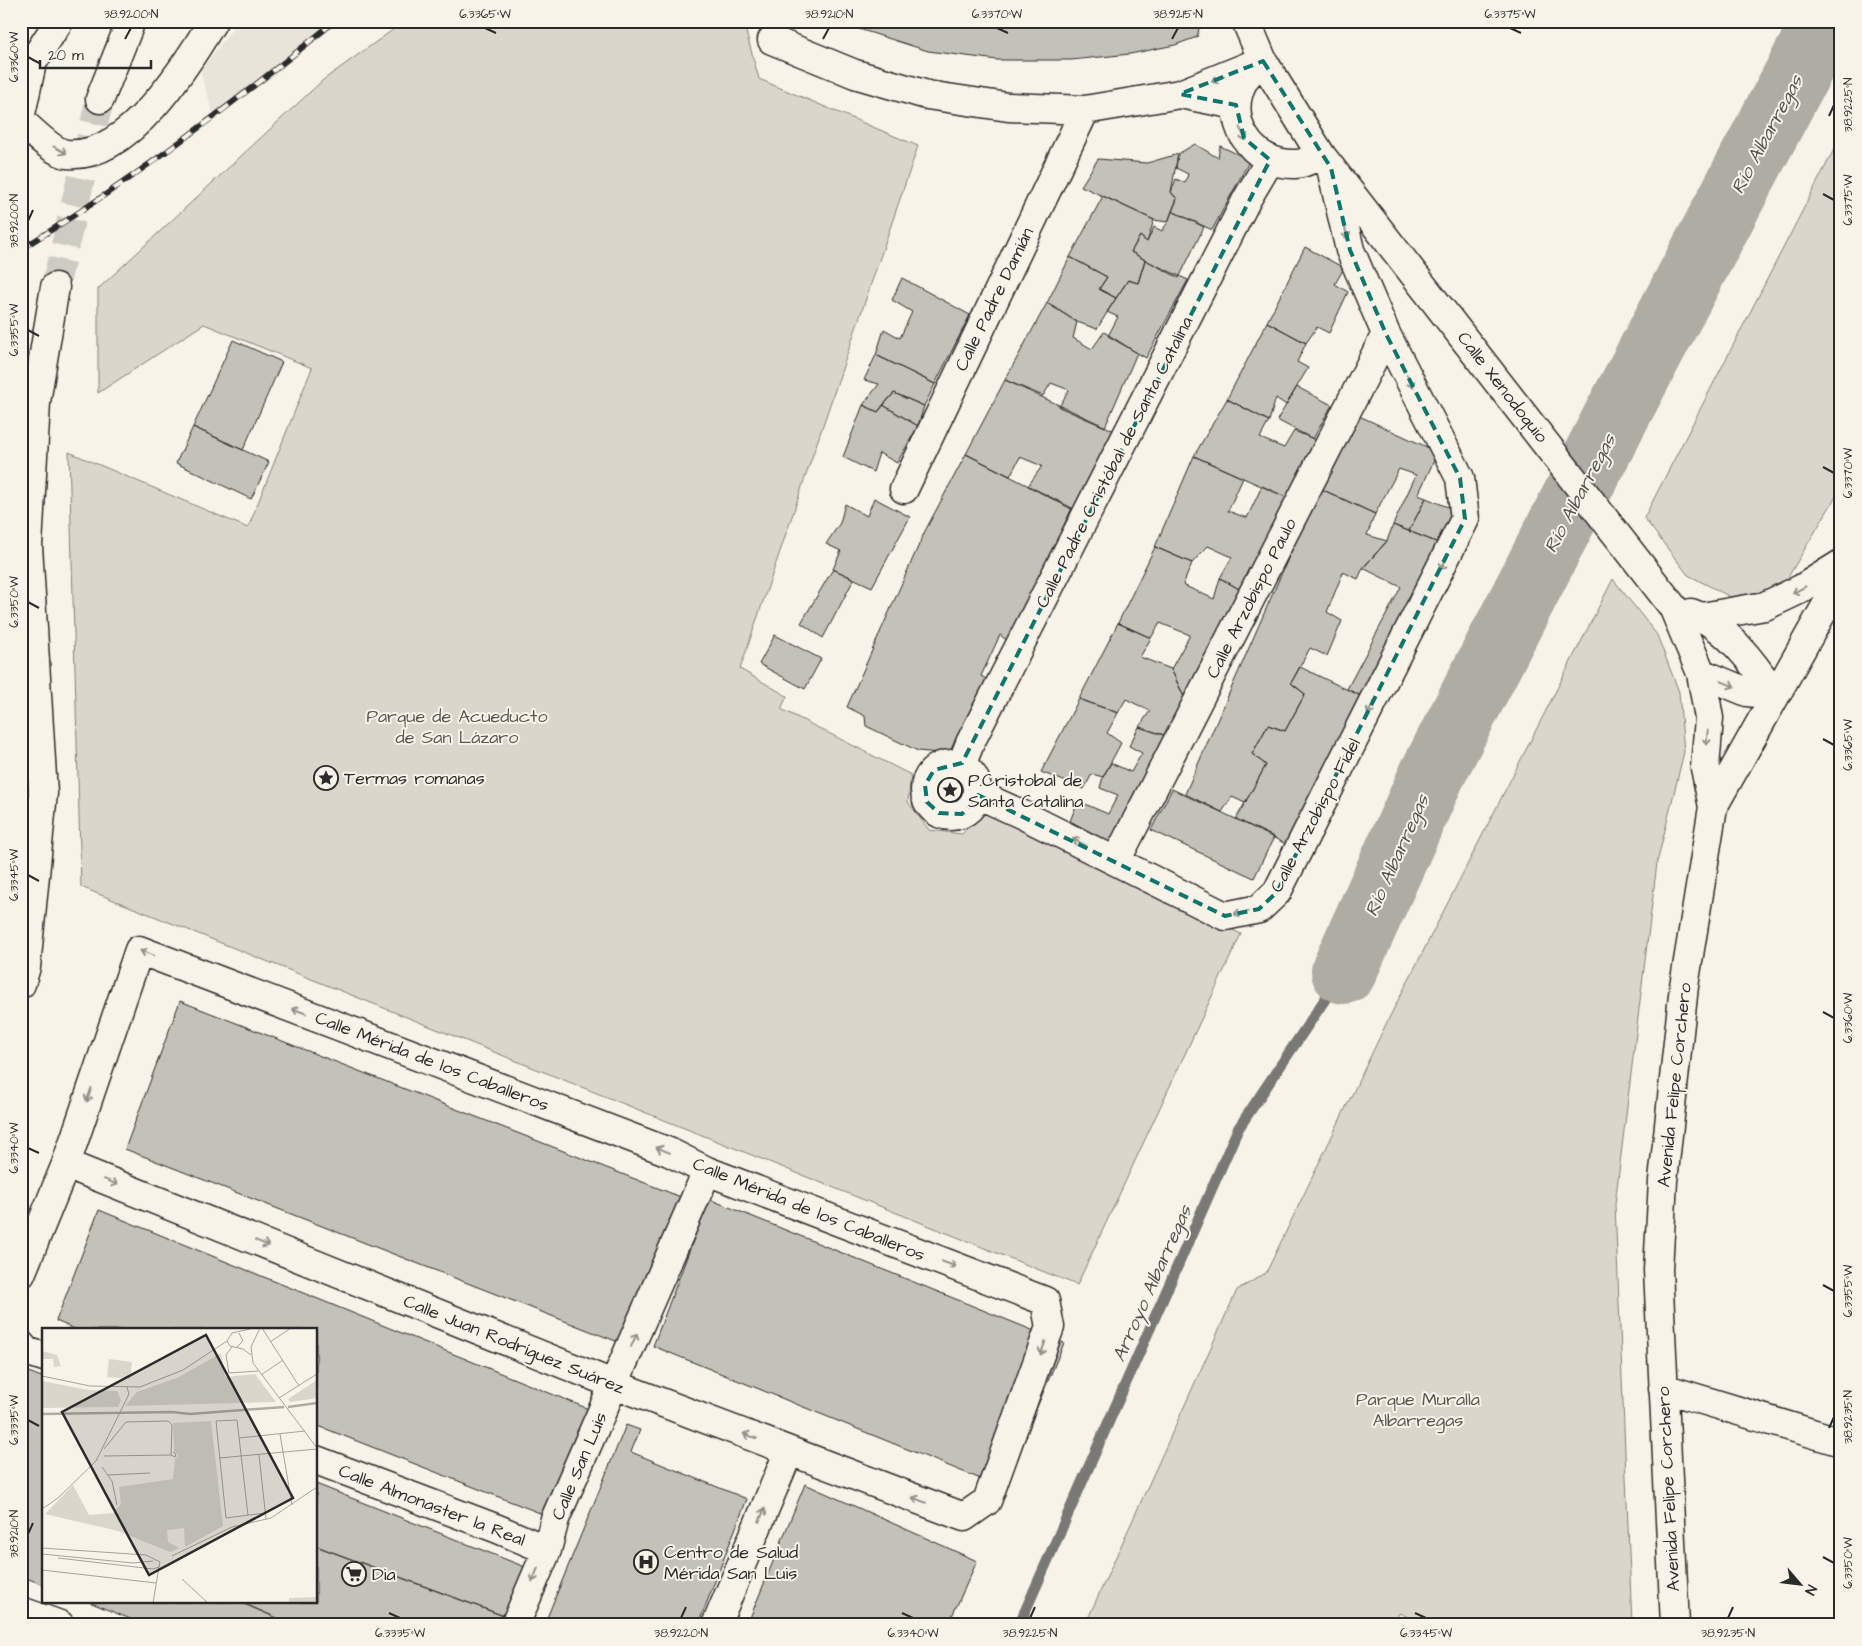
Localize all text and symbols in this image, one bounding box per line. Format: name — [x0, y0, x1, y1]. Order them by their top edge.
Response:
text: 38.9200°N — [104, 6, 159, 23]
text: 6.3365°W — [459, 6, 511, 23]
text: 38.9210°N — [805, 6, 854, 23]
text: 6.3370°W — [972, 6, 1023, 23]
text: 38.9215°N — [1153, 6, 1203, 23]
text: 6.3375°W — [1484, 6, 1536, 23]
text: 6.3360°W — [6, 31, 23, 82]
scale bar — [40, 38, 151, 70]
text: 20 m — [48, 45, 84, 66]
water label: Río Albarregas — [1725, 69, 1811, 199]
one-way arrow — [1211, 75, 1226, 84]
text: 38.9225°N — [1840, 77, 1857, 132]
one-way arrow — [1238, 126, 1248, 141]
one-way arrow — [52, 146, 67, 155]
text: 6.3375°W — [1840, 174, 1857, 226]
text: 38.9200°N — [6, 193, 23, 248]
street label: Calle Padre Damián — [949, 223, 1040, 375]
one-way arrow — [1342, 224, 1351, 240]
text: 6.3355°W — [6, 303, 23, 356]
street label: Calle Padre Cristóbal de Santa Catalina — [1030, 312, 1199, 612]
street label: Calle Xenodoquio — [1451, 327, 1554, 448]
one-way arrow — [1406, 373, 1415, 388]
water label: Río Albarregas — [1538, 428, 1624, 558]
text: 6.3370°W — [1840, 447, 1857, 498]
street label: Calle Arzobispo Paulo — [1200, 514, 1303, 683]
one-way arrow — [1439, 555, 1449, 570]
text: 6.3350°W — [6, 576, 23, 628]
one-way arrow — [1792, 585, 1807, 595]
one-way arrow — [1720, 680, 1735, 689]
one-way arrow — [1366, 700, 1375, 715]
park label: Parque de Acueducto de San Lázaro — [366, 704, 548, 750]
text: 6.3365°W — [1840, 719, 1857, 771]
one-way arrow — [1702, 730, 1712, 746]
street label: Calle Arzobispo Fidel — [1264, 734, 1367, 897]
place icon: Termas romanas — [313, 765, 339, 791]
place label: Termas romanas — [344, 766, 485, 791]
place label: P.Cristobal de Santa Catalina — [968, 768, 1083, 814]
place icon: P.Cristobal de Santa Catalina — [937, 777, 963, 803]
water label: Río Albarregas — [1359, 789, 1437, 921]
one-way arrow — [1071, 837, 1086, 847]
text: 6.3345°W — [6, 848, 23, 901]
one-way arrow — [1233, 908, 1249, 918]
one-way arrow — [140, 948, 155, 957]
street label: Avenida Felipe Corchero — [1651, 982, 1698, 1189]
text: 6.3360°W — [1840, 992, 1857, 1043]
street label: Calle Mérida de los Caballeros — [311, 1005, 552, 1118]
one-way arrow — [292, 1006, 307, 1015]
one-way arrow — [84, 1087, 93, 1103]
text: 6.3340°W — [6, 1122, 23, 1174]
one-way arrow — [656, 1144, 671, 1154]
street label: Calle Mérida de los Caballeros — [689, 1151, 929, 1268]
one-way arrow — [103, 1178, 118, 1187]
water label: Arroyo Albarregas — [1106, 1200, 1200, 1366]
one-way arrow — [254, 1238, 269, 1248]
one-way arrow — [940, 1260, 956, 1269]
text: 6.3355°W — [1840, 1264, 1857, 1317]
street label: Calle Juan Rodríguez Suárez — [399, 1289, 628, 1401]
inset map — [42, 1328, 318, 1604]
one-way arrow — [629, 1333, 639, 1348]
one-way arrow — [1038, 1340, 1047, 1355]
street label: Avenida Felipe Corchero — [1651, 1386, 1686, 1592]
park label: Parque Muralla Albarregas — [1356, 1387, 1480, 1434]
text: 38.9235°N — [1840, 1390, 1857, 1444]
text: 6.3335°W — [6, 1394, 23, 1445]
street label: Calle San Luis — [546, 1408, 613, 1524]
one-way arrow — [743, 1431, 758, 1440]
street label: Calle Almonaster la Real — [335, 1458, 529, 1553]
one-way arrow — [911, 1495, 927, 1504]
one-way arrow — [757, 1508, 767, 1523]
text: 38.9210°N — [6, 1509, 23, 1558]
text: 6.3350°W — [1840, 1537, 1857, 1589]
place label: Centro de Salud Mérida San Luis — [664, 1540, 798, 1586]
hospital icon: Centro de Salud Mérida San Luis — [633, 1549, 659, 1575]
north arrow — [1774, 1558, 1824, 1608]
supermarket icon: Dia — [341, 1561, 367, 1587]
place label: Dia — [372, 1562, 396, 1587]
one-way arrow — [530, 1567, 540, 1582]
text: N — [1800, 1581, 1821, 1598]
text: 6.3335°W — [375, 1625, 426, 1642]
text: 38.9220°N — [654, 1625, 708, 1642]
text: 6.3340°W — [887, 1625, 939, 1642]
text: 38.9225°N — [1003, 1625, 1058, 1642]
text: 6.3345°W — [1400, 1625, 1453, 1642]
text: 38.9235°N — [1701, 1625, 1755, 1642]

